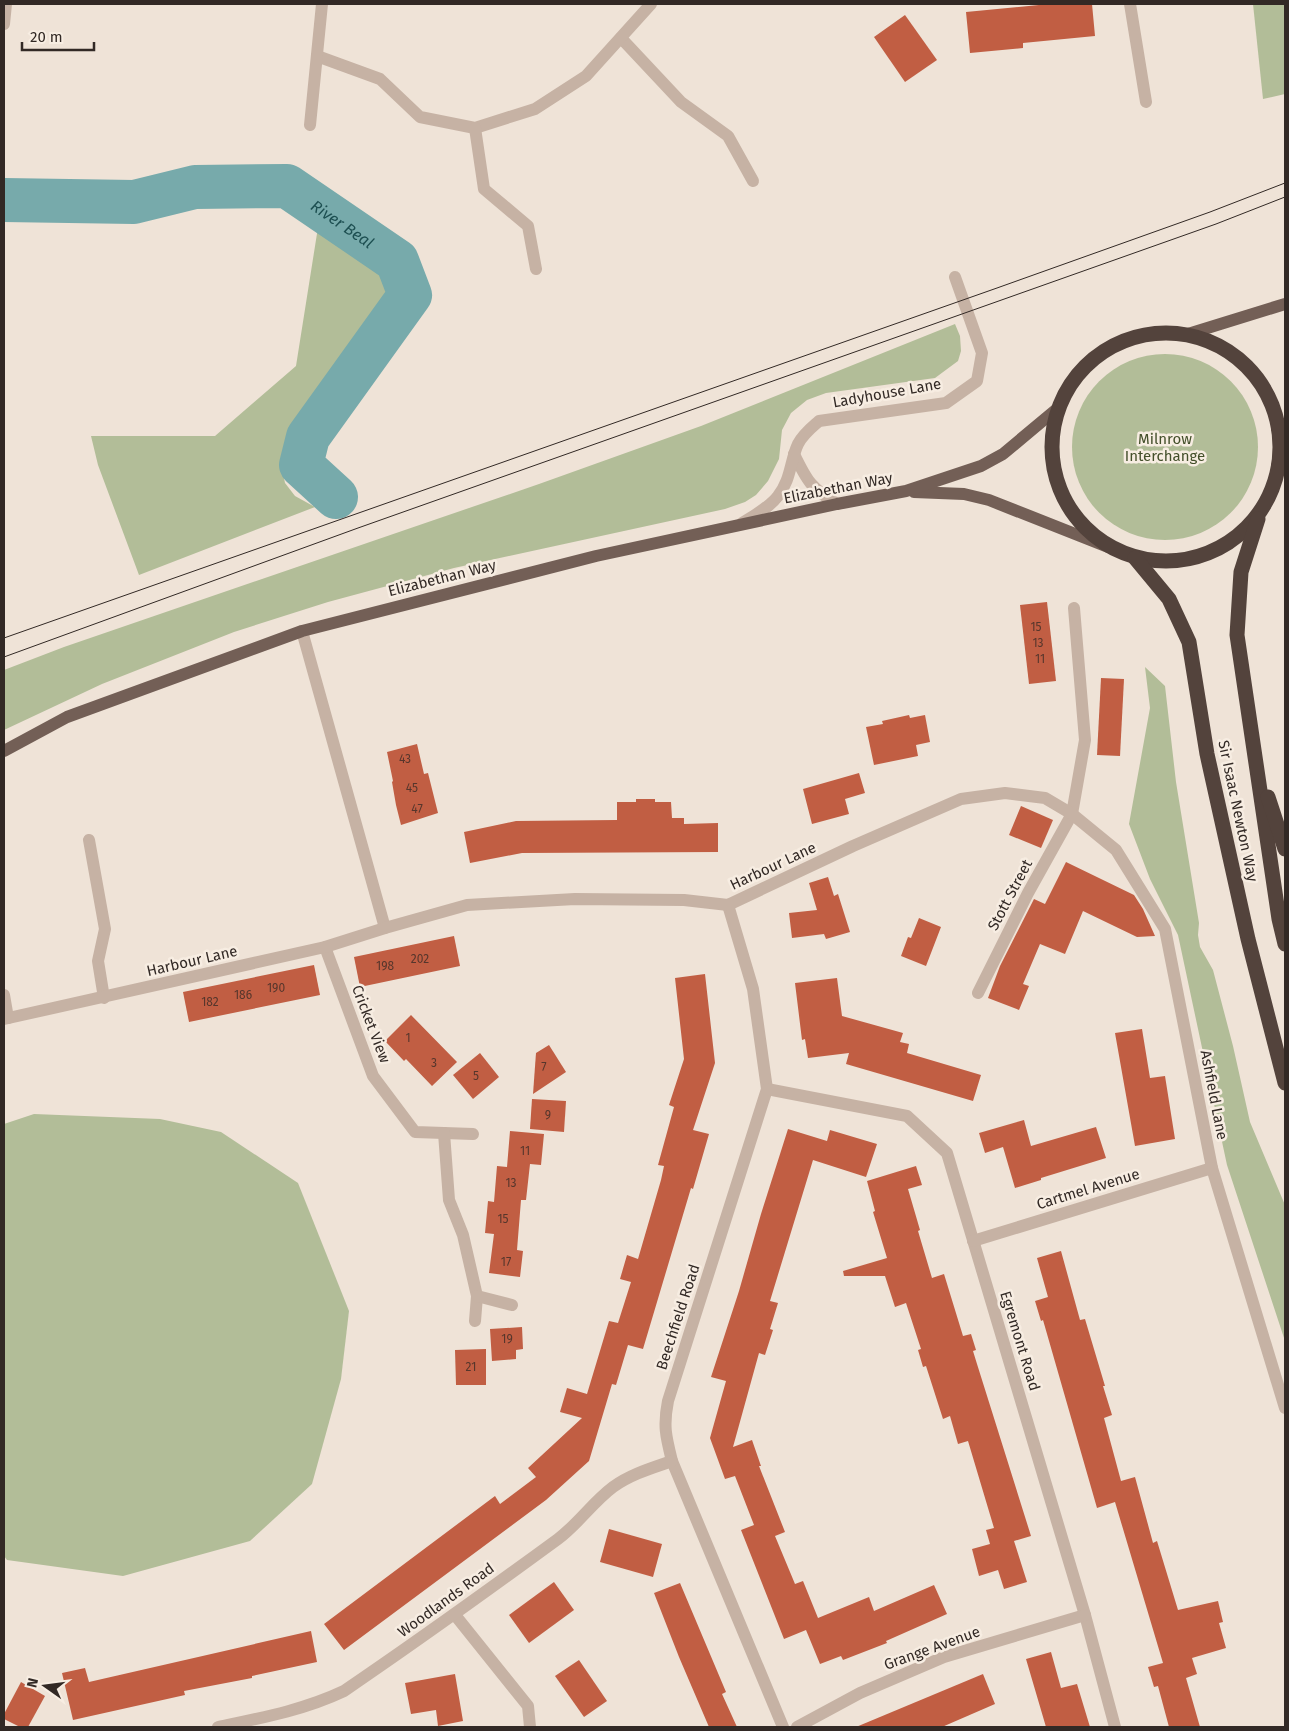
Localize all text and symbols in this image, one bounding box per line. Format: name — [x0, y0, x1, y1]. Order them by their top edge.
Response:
scale bar — [22, 20, 95, 52]
text: 20 m — [30, 28, 63, 46]
water label: River Beal — [307, 196, 378, 252]
street label: Ladyhouse Lane — [831, 375, 943, 411]
park label: Milnrow Interchange — [1125, 430, 1205, 465]
street label: Elizabethan Way — [782, 469, 895, 507]
street label: Elizabethan Way — [386, 556, 498, 600]
house number: 15 — [1030, 620, 1042, 634]
house number: 13 — [1032, 636, 1044, 650]
house number: 11 — [1035, 652, 1045, 666]
street label: Sir Isaac Newton Way — [1214, 739, 1262, 884]
house number: 43 — [399, 752, 411, 766]
house number: 45 — [406, 781, 418, 795]
house number: 47 — [411, 802, 423, 816]
street label: Harbour Lane — [727, 838, 819, 894]
street label: Stott Street — [984, 856, 1036, 934]
street label: Harbour Lane — [145, 942, 239, 980]
house number: 202 — [411, 952, 429, 966]
house number: 198 — [376, 959, 394, 973]
house number: 190 — [267, 981, 285, 995]
street label: Cricket View — [348, 983, 394, 1066]
house number: 186 — [234, 988, 252, 1002]
house number: 182 — [201, 995, 219, 1009]
house number: 1 — [405, 1031, 411, 1045]
street label: Ashfield Lane — [1196, 1049, 1232, 1141]
house number: 3 — [431, 1056, 437, 1070]
house number: 7 — [541, 1060, 547, 1074]
house number: 5 — [473, 1069, 479, 1083]
house number: 9 — [545, 1108, 551, 1122]
house number: 11 — [520, 1144, 530, 1158]
street label: Cartmel Avenue — [1034, 1165, 1142, 1213]
house number: 13 — [505, 1176, 517, 1190]
house number: 15 — [497, 1212, 509, 1226]
house number: 17 — [501, 1255, 511, 1269]
street label: Beechfield Road — [652, 1262, 704, 1372]
street label: Egremont Road — [996, 1289, 1044, 1393]
house number: 19 — [501, 1332, 513, 1346]
house number: 21 — [466, 1360, 476, 1374]
street label: Woodlands Road — [394, 1559, 498, 1641]
street label: Grange Avenue — [881, 1622, 983, 1674]
north arrow — [20, 1661, 70, 1711]
text: N — [23, 1676, 42, 1690]

